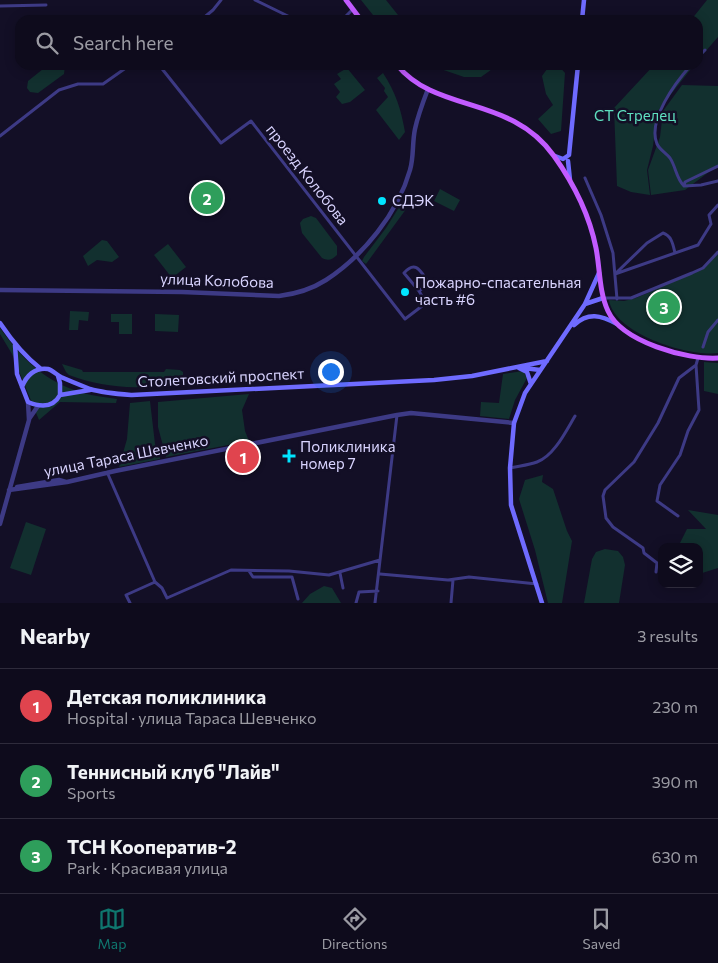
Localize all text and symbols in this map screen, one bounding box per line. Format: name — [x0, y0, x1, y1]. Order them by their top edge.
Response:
search box — [15, 15, 703, 70]
icon: search — [33, 29, 61, 57]
text: Search here — [73, 31, 173, 54]
park label: СТ Стрелец — [594, 106, 676, 124]
street label: проезд Колобова — [263, 120, 353, 228]
pin: 2 — [191, 179, 223, 217]
place label: СДЭК — [392, 191, 434, 209]
marker: СДЭК — [376, 195, 388, 207]
street label: улица Колобова — [160, 269, 274, 291]
place label: Пожарно-спасательная часть #6 — [415, 273, 581, 308]
marker: Пожарно-спасательная часть #6 — [399, 286, 411, 298]
pin: 3 — [648, 288, 680, 326]
your location — [318, 359, 344, 385]
street label: Столетовский проспект — [137, 364, 305, 390]
street label: улица Тараса Шевченко — [42, 430, 210, 480]
place label: Поликлиника номер 7 — [300, 437, 396, 472]
pin: 1 — [227, 438, 259, 476]
marker: Поликлиника номер 7 — [282, 449, 296, 463]
map controls — [658, 543, 703, 588]
button: layers — [658, 543, 703, 588]
text: Nearby — [20, 623, 90, 648]
text: 3 results — [637, 626, 698, 645]
text: Детская поликлиника — [67, 685, 266, 708]
text: 1 — [32, 697, 40, 716]
text: 230 m — [653, 697, 698, 716]
text: Hospital · улица Тараса Шевченко — [67, 708, 317, 727]
text: Теннисный клуб "Лайв" — [67, 760, 280, 783]
text: 2 — [31, 772, 41, 791]
text: 390 m — [652, 772, 698, 791]
text: Sports — [67, 783, 116, 802]
text: ТСН Кооператив-2 — [67, 835, 237, 858]
text: 3 — [31, 847, 41, 866]
text: 630 m — [652, 847, 698, 866]
text: Park · Красивая улица — [67, 858, 228, 877]
tab: Map — [98, 905, 126, 952]
tab: Directions — [322, 905, 387, 952]
tab: Saved — [583, 905, 620, 952]

